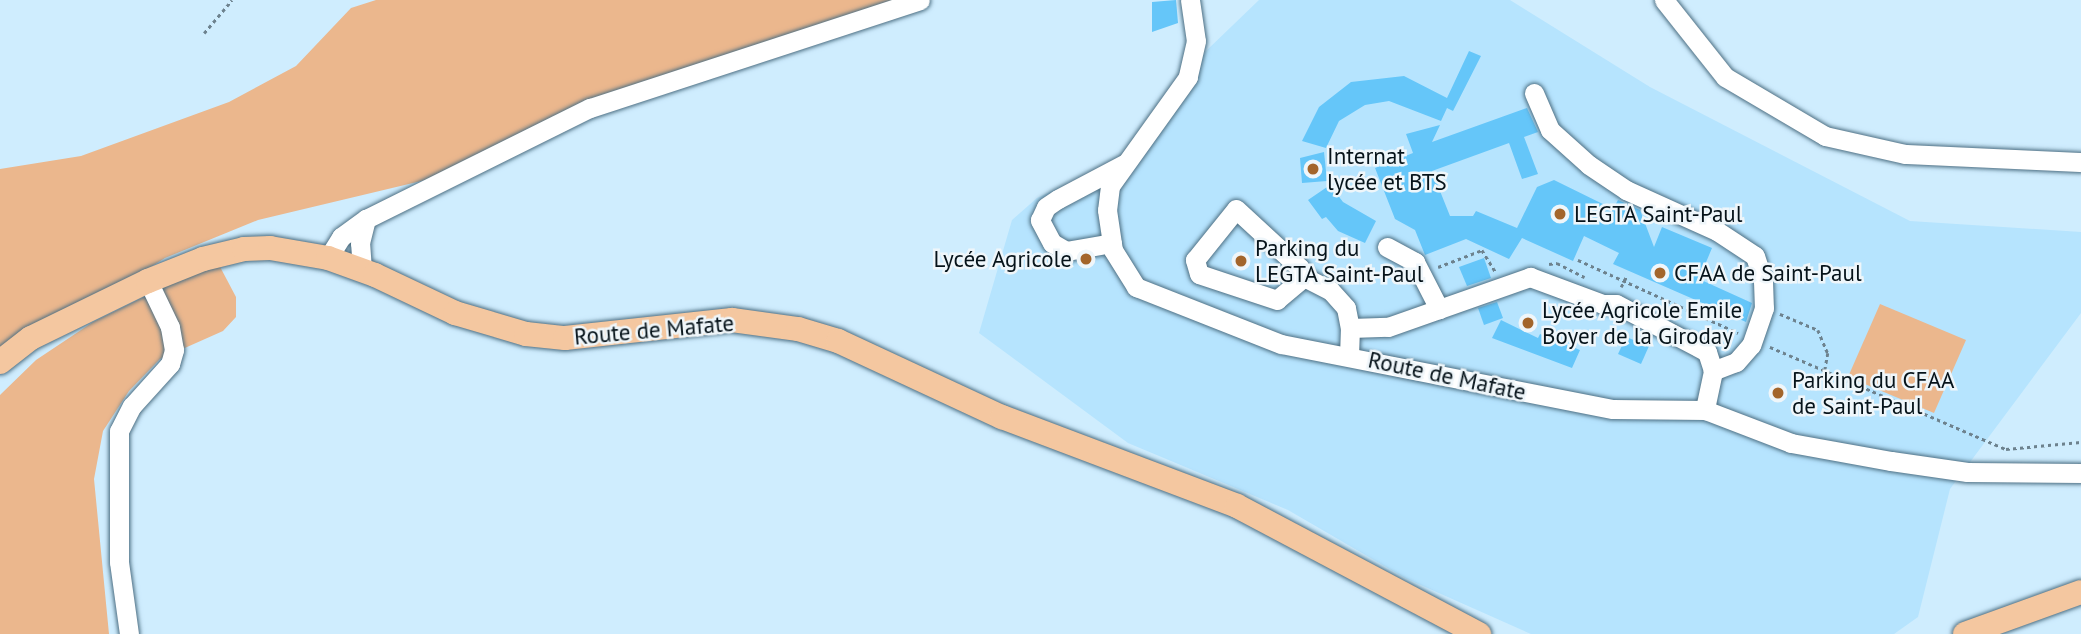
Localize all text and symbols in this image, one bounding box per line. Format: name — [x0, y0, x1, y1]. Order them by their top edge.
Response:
place label: Internat lycée et BTS — [1327, 142, 1447, 196]
marker: Internat lycée et BTS — [1305, 161, 1321, 177]
place label: LEGTA Saint-Paul — [1574, 200, 1743, 228]
marker: LEGTA Saint-Paul — [1552, 206, 1568, 222]
place label: Parking du LEGTA Saint-Paul — [1255, 234, 1424, 288]
place label: Lycée Agricole — [933, 245, 1072, 273]
marker: Lycée Agricole — [1078, 251, 1094, 267]
marker: Parking du LEGTA Saint-Paul — [1233, 253, 1249, 269]
place label: CFAA de Saint-Paul — [1674, 259, 1863, 287]
marker: CFAA de Saint-Paul — [1652, 265, 1668, 281]
place label: Lycée Agricole Emile Boyer de la Giroday — [1542, 296, 1743, 350]
street label: Route de Mafate — [573, 309, 735, 351]
marker: Lycée Agricole Emile Boyer de la Giroday — [1520, 315, 1536, 331]
street label: Route de Mafate — [1366, 346, 1528, 406]
place label: Parking du CFAA de Saint-Paul — [1792, 366, 1954, 420]
marker: Parking du CFAA de Saint-Paul — [1770, 385, 1786, 401]

